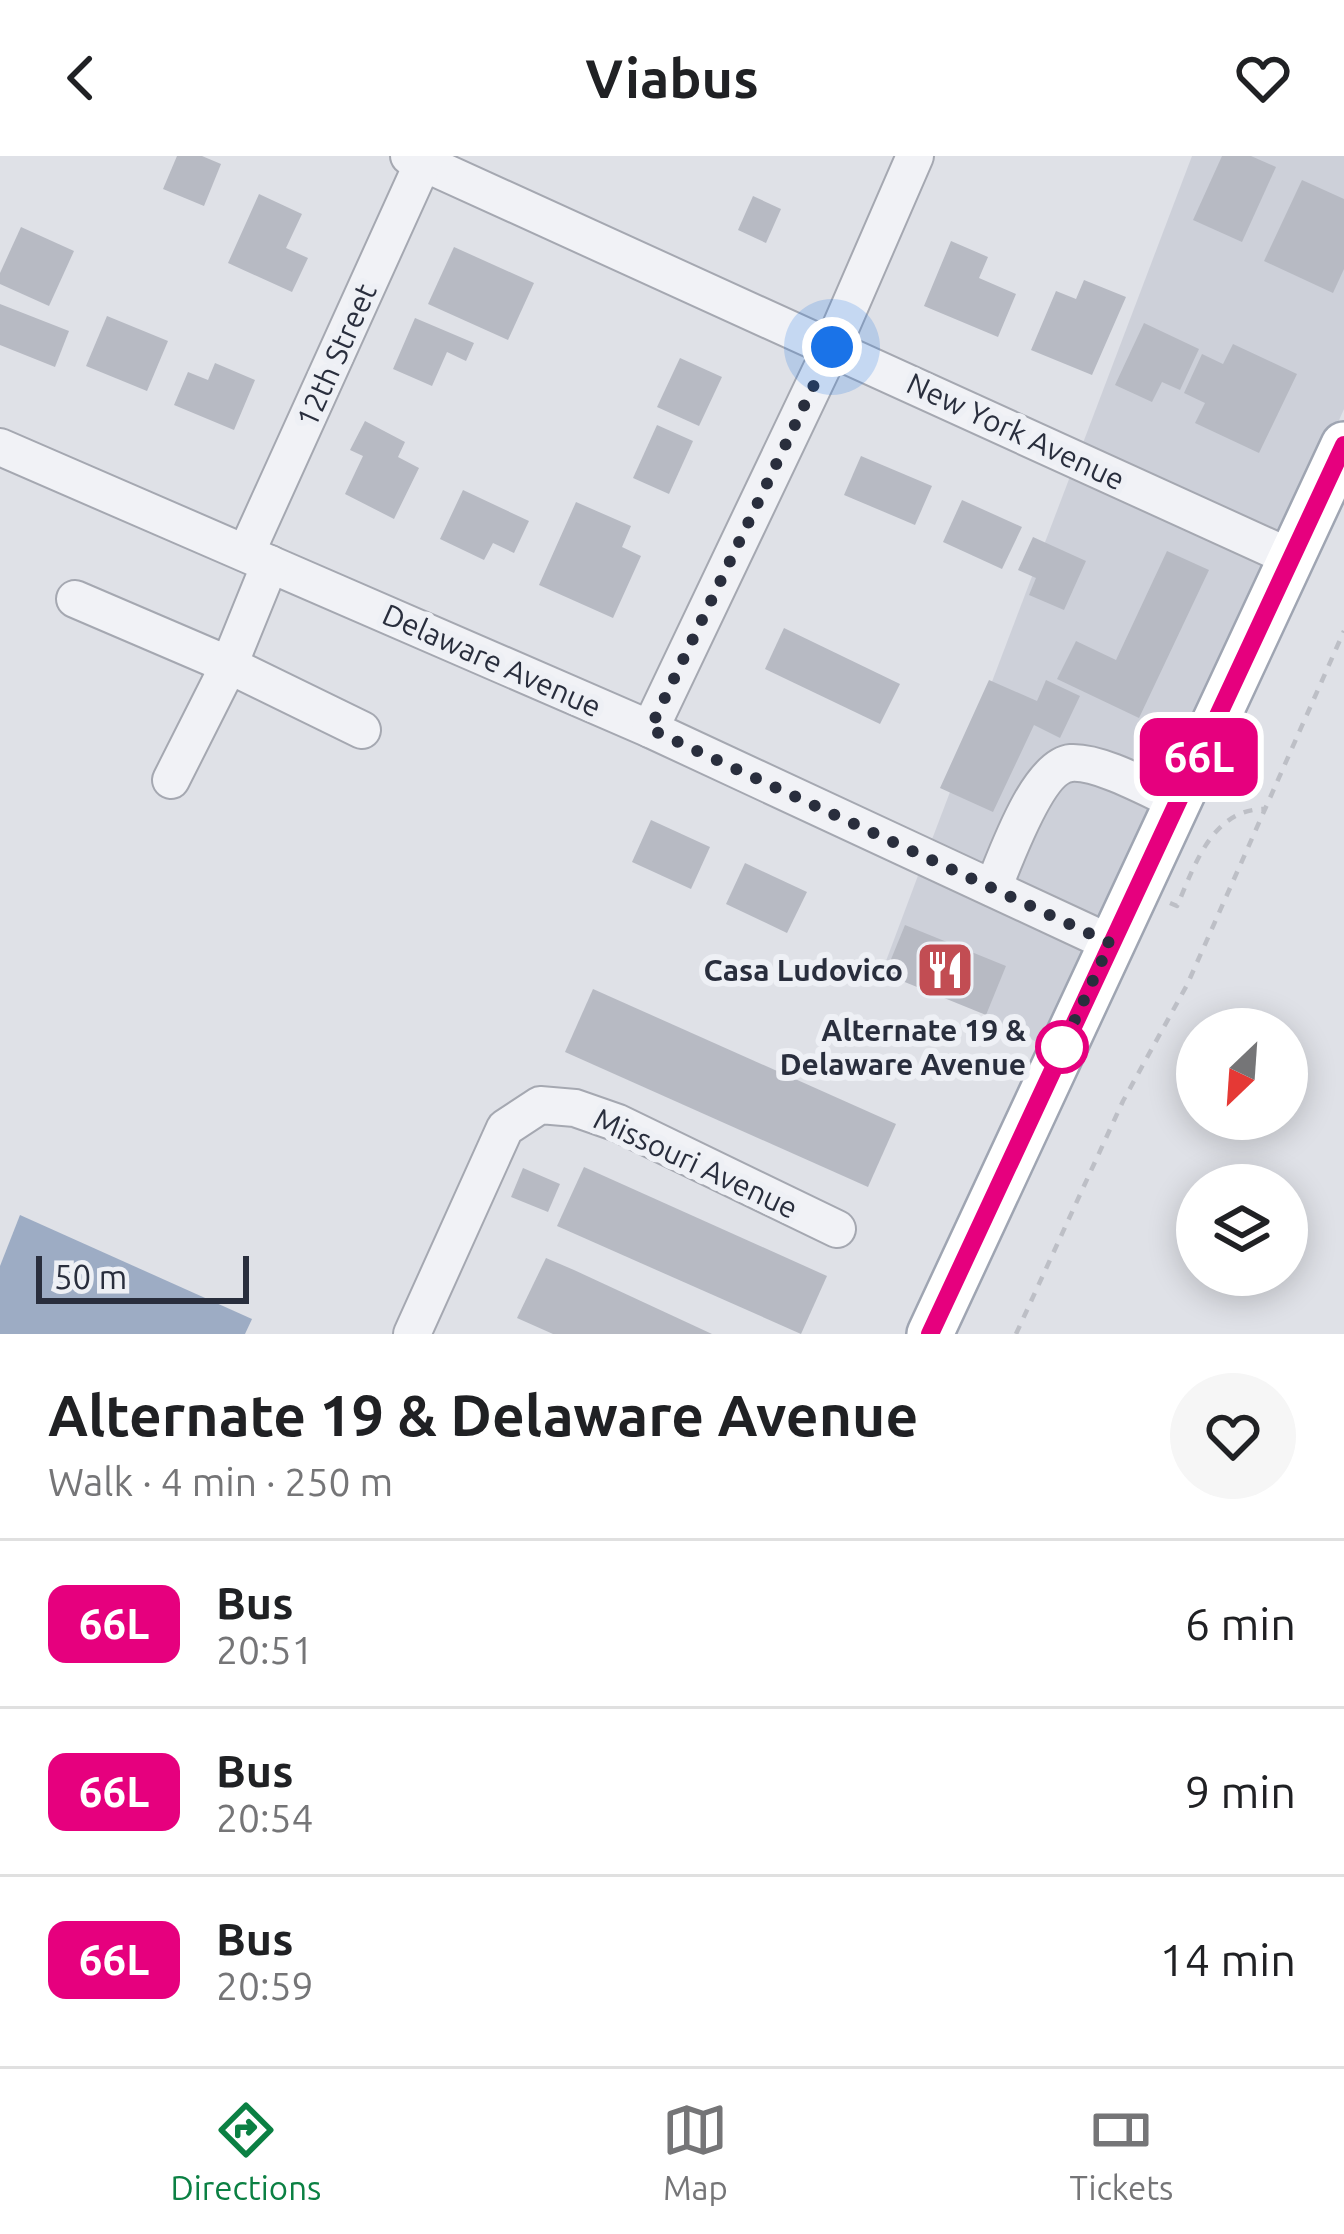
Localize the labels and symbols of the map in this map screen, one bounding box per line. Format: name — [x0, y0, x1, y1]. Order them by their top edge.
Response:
street label: 12th Street — [289, 278, 383, 432]
your location — [802, 317, 862, 377]
street label: New York Avenue — [902, 366, 1130, 496]
street label: Delaware Avenue — [377, 597, 607, 723]
line badge: 66L — [1130, 718, 1268, 796]
restaurant icon: Casa Ludovico — [914, 939, 976, 1001]
place label: Casa Ludovico — [703, 953, 903, 987]
north arrow — [1176, 1008, 1308, 1140]
place label: Alternate 19 & Delaware Avenue — [780, 1013, 1026, 1081]
marker: Alternate 19 & Delaware Avenue — [1037, 1022, 1087, 1072]
street label: Missouri Avenue — [589, 1101, 803, 1225]
scale bar — [36, 1250, 249, 1303]

